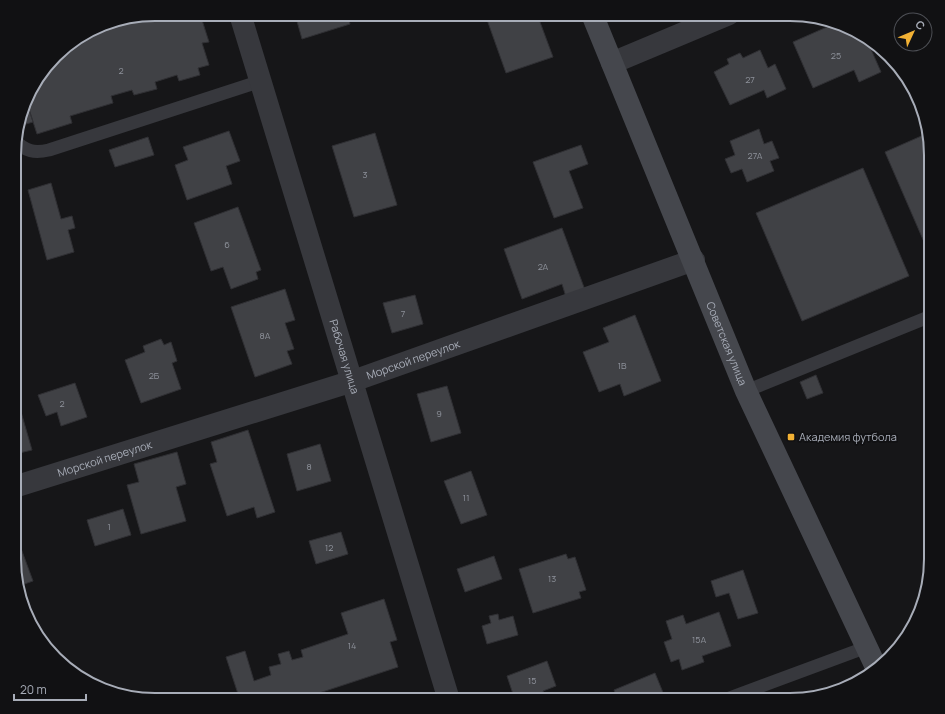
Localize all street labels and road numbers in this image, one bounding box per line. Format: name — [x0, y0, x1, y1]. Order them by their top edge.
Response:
street label: Советская улица — [703, 299, 751, 388]
street label: Рабочая улица — [326, 317, 363, 395]
street label: Морской переулок — [364, 336, 462, 383]
street label: Морской переулок — [55, 436, 154, 480]

